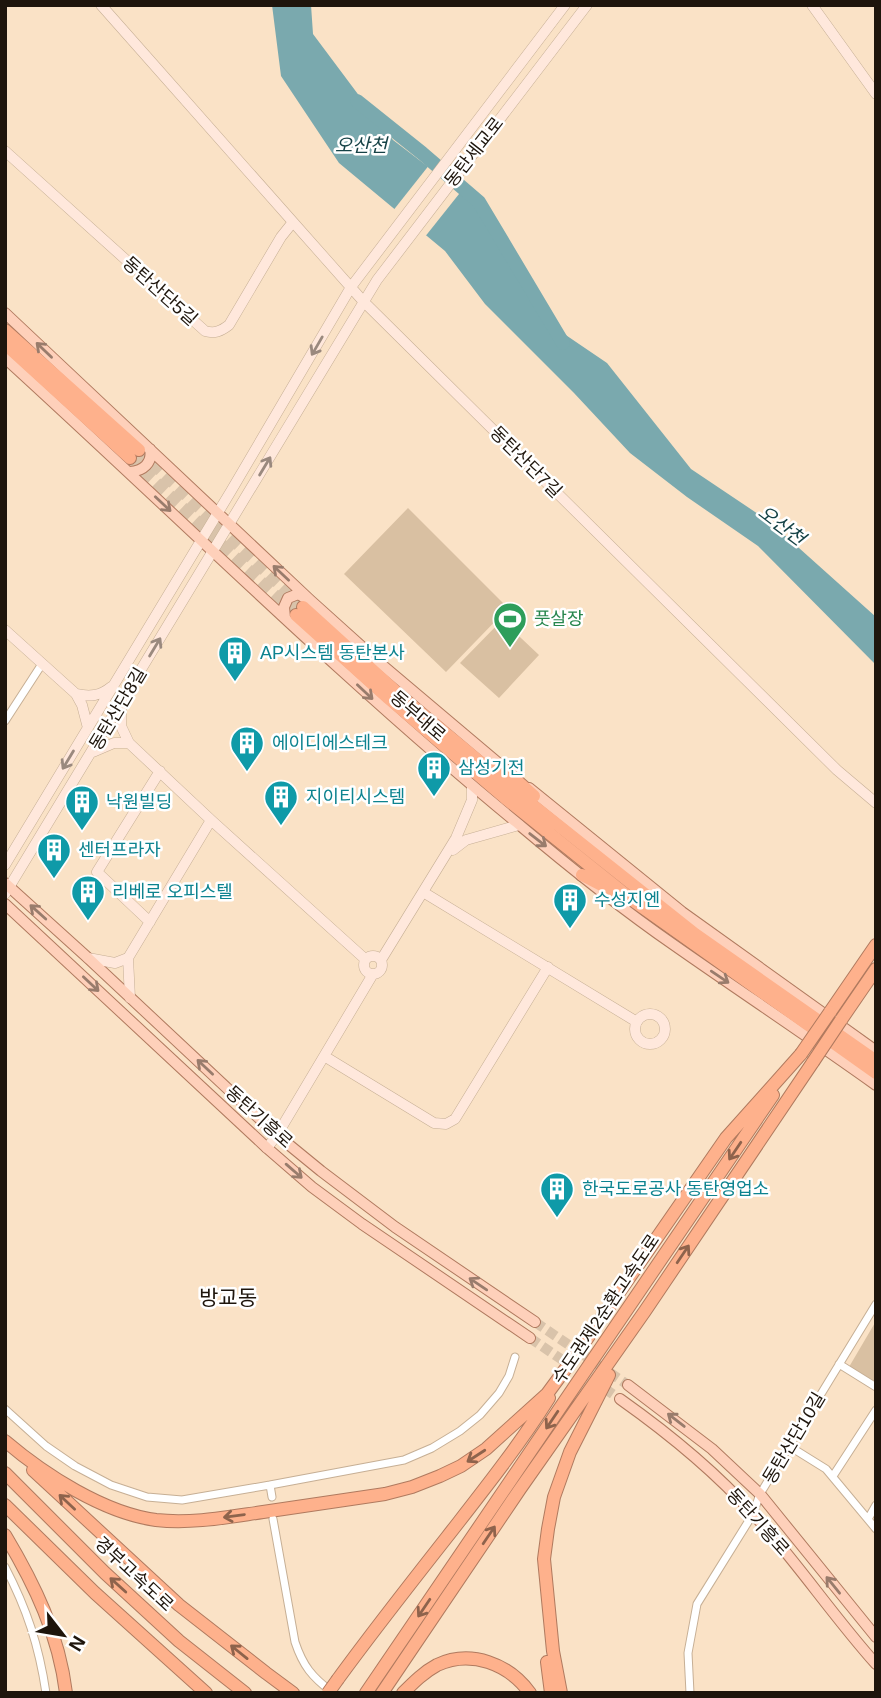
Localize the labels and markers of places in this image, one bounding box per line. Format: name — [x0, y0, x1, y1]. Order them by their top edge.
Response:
sports icon: 풋살장 — [491, 600, 529, 649]
place label: 풋살장 — [534, 609, 584, 629]
building icon: AP시스템 동탄본사 — [216, 634, 254, 683]
place label: AP시스템 동탄본사 — [260, 643, 405, 663]
building icon: 에이디에스테크 — [228, 724, 266, 773]
place label: 에이디에스테크 — [272, 733, 388, 753]
building icon: 삼성기전 — [415, 749, 453, 798]
place label: 삼성기전 — [458, 758, 524, 778]
building icon: 지이티시스템 — [262, 778, 300, 827]
building icon: 낙원빌딩 — [63, 783, 101, 832]
place label: 지이티시스템 — [306, 787, 405, 807]
place label: 낙원빌딩 — [106, 792, 172, 812]
building icon: 센터프라자 — [35, 831, 73, 880]
place label: 센터프라자 — [78, 840, 161, 860]
building icon: 리베로 오피스텔 — [69, 873, 107, 922]
building icon: 수성지엔 — [551, 881, 589, 930]
place label: 리베로 오피스텔 — [112, 882, 233, 902]
place label: 수성지엔 — [594, 890, 660, 910]
building icon: 한국도로공사 동탄영업소 — [538, 1170, 576, 1219]
place label: 한국도로공사 동탄영업소 — [582, 1179, 769, 1199]

